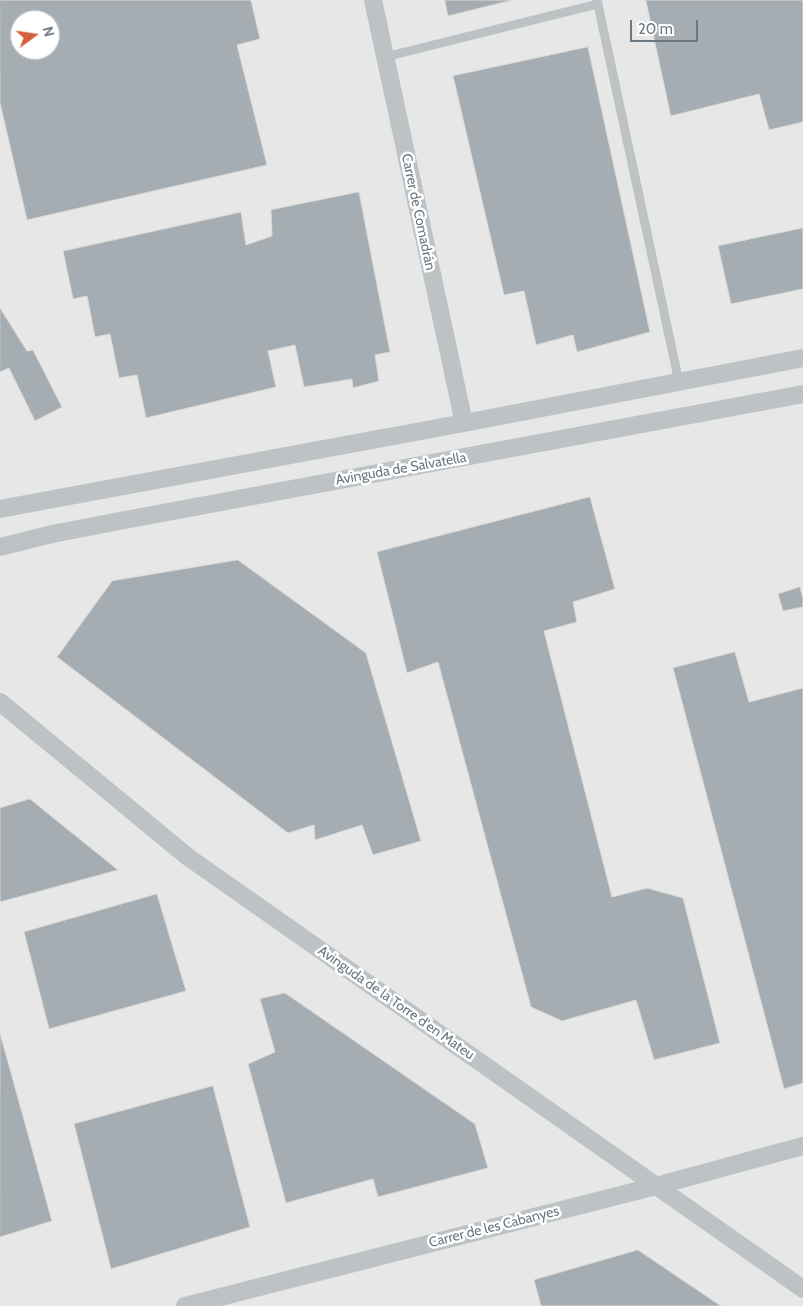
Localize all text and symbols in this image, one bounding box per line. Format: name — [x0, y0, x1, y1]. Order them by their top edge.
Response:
north arrow — [10, 10, 60, 60]
scale bar — [633, 10, 700, 42]
text: 20 m — [638, 20, 673, 38]
text: N — [39, 25, 59, 39]
street label: Carrer de Comadrán — [397, 152, 439, 272]
street label: Avinguda de Salvatella — [334, 449, 468, 489]
street label: Avinguda de la Torre d'en Mateu — [315, 942, 477, 1064]
street label: Carrer de les Cabanyes — [427, 1203, 561, 1251]

